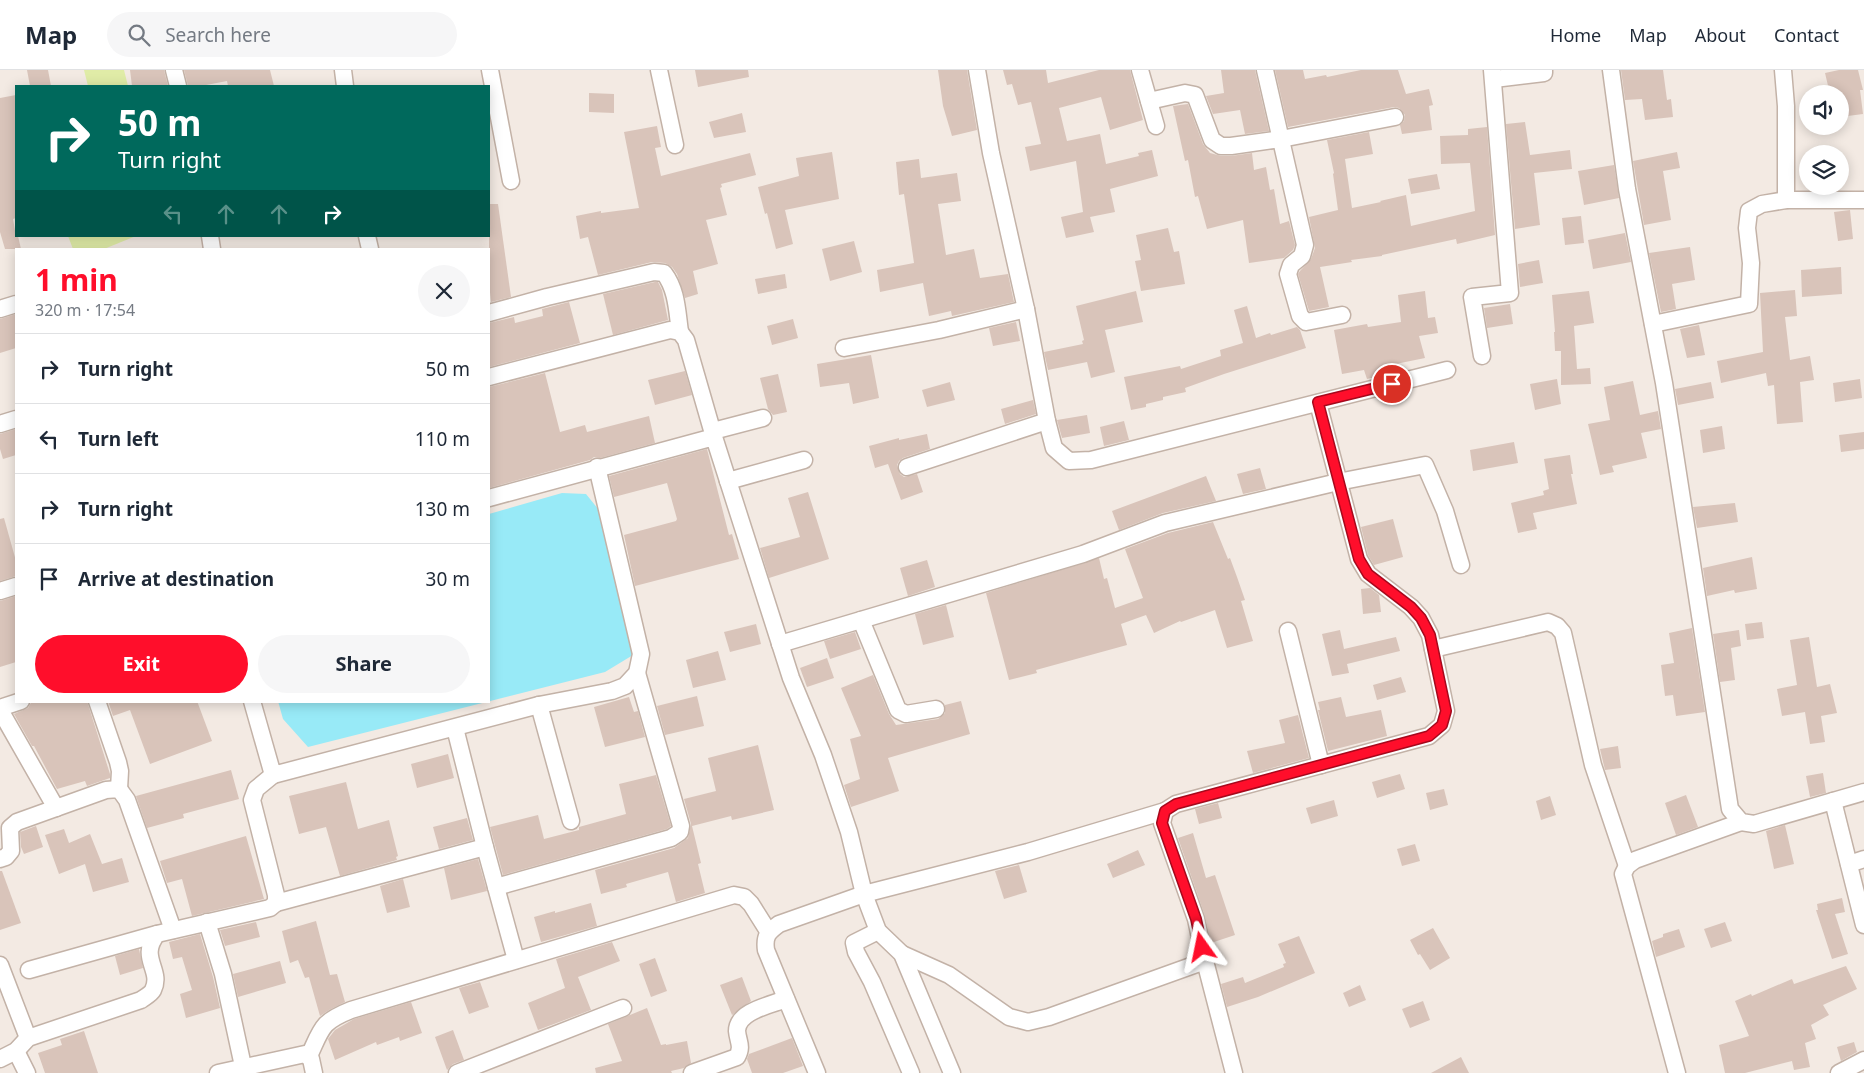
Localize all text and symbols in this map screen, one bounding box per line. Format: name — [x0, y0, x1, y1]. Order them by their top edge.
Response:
search box — [107, 12, 457, 57]
text: Map — [25, 18, 77, 51]
icon: search — [125, 21, 153, 49]
text: Search here — [165, 22, 271, 48]
text: Home — [1550, 23, 1601, 47]
text: Map — [1629, 23, 1667, 47]
text: About — [1695, 23, 1746, 47]
text: Contact — [1774, 23, 1839, 47]
map controls — [1799, 85, 1849, 195]
button: sound — [1799, 85, 1849, 135]
text: 50 m — [118, 99, 201, 146]
icon: right — [35, 105, 100, 170]
text: Turn right — [118, 144, 221, 174]
button: layers — [1799, 145, 1849, 195]
icon: left — [159, 200, 187, 228]
icon: ahead — [212, 200, 240, 228]
icon: ahead — [265, 200, 293, 228]
icon: right — [318, 200, 346, 228]
text: 1 min — [35, 259, 118, 300]
button: close — [418, 265, 470, 317]
text: 320 m · 17:54 — [35, 299, 135, 321]
icon: right — [35, 355, 63, 383]
text: Turn right — [78, 356, 173, 382]
text: 50 m — [426, 356, 470, 382]
pin — [1371, 363, 1413, 405]
icon: arrive — [1378, 370, 1406, 398]
icon: left — [35, 425, 63, 453]
text: Turn left — [78, 426, 159, 452]
text: 110 m — [415, 426, 470, 452]
icon: right — [35, 495, 63, 523]
text: Turn right — [78, 496, 173, 522]
text: 130 m — [415, 496, 470, 522]
icon: arrive — [35, 565, 63, 593]
text: Arrive at destination — [78, 566, 274, 592]
text: 30 m — [426, 566, 470, 592]
button: Exit — [35, 635, 248, 693]
button: Share — [258, 635, 470, 693]
position arrow — [1175, 920, 1227, 972]

